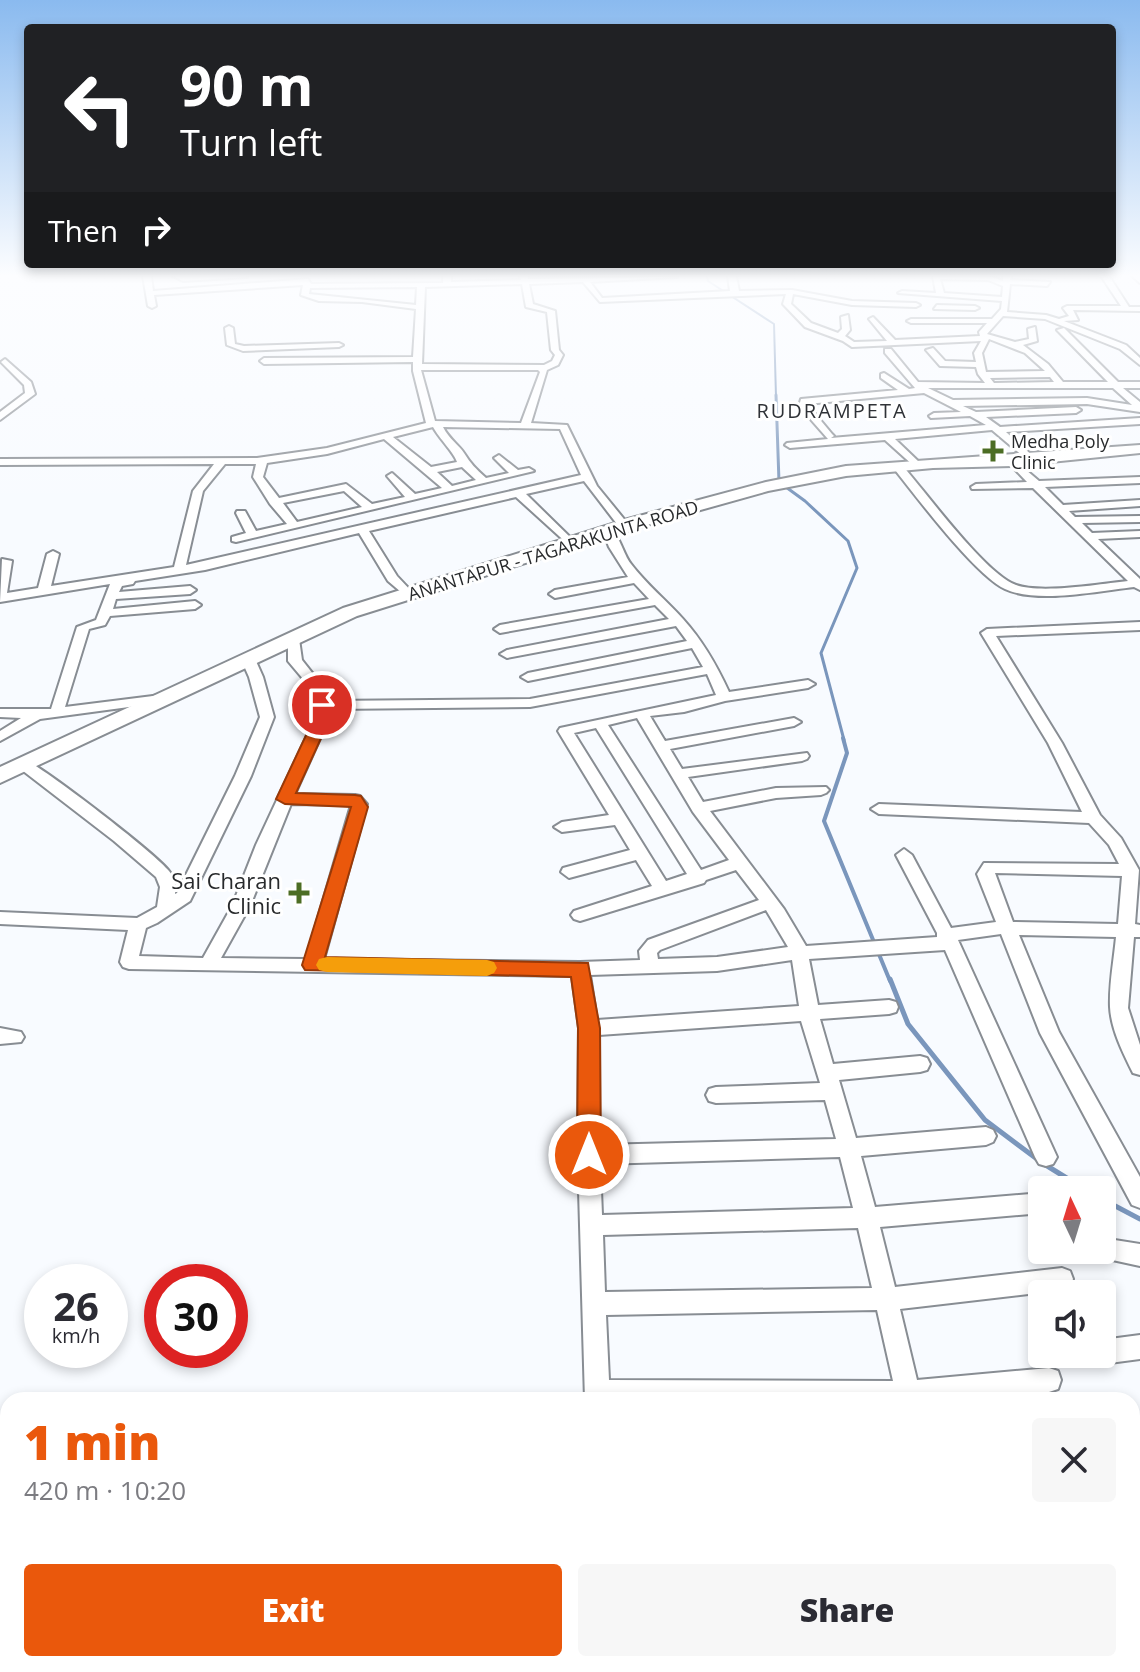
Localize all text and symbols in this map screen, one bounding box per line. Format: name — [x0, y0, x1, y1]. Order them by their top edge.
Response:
text: 90 m — [180, 46, 314, 122]
icon: left — [48, 56, 152, 160]
text: Turn left — [180, 118, 322, 167]
icon: right — [134, 208, 178, 252]
text: Then — [48, 210, 118, 251]
district label: RUDRAMPETA — [756, 397, 908, 424]
place label: Medha Poly Clinic — [1011, 429, 1110, 474]
marker: Medha Poly Clinic — [982, 440, 1004, 462]
street label: ANANTAPUR - TAGARAKUNTA ROAD — [405, 494, 701, 606]
pin — [288, 671, 356, 739]
icon: arrive — [300, 683, 344, 727]
place label: Sai Charan Clinic — [171, 865, 281, 920]
marker: Sai Charan Clinic — [288, 882, 310, 904]
position arrow — [547, 1113, 631, 1197]
north arrow — [1028, 1176, 1116, 1264]
map controls — [1028, 1176, 1116, 1368]
speed limit sign: 30 — [144, 1264, 248, 1368]
text: 26 — [53, 1278, 99, 1333]
button: sound — [1028, 1280, 1116, 1368]
text: km/h — [52, 1322, 100, 1349]
text: 1 min — [24, 1409, 160, 1474]
button: close — [1032, 1418, 1116, 1502]
text: 420 m · 10:20 — [24, 1472, 186, 1508]
button: Exit — [24, 1564, 562, 1656]
button: Share — [578, 1564, 1116, 1656]

